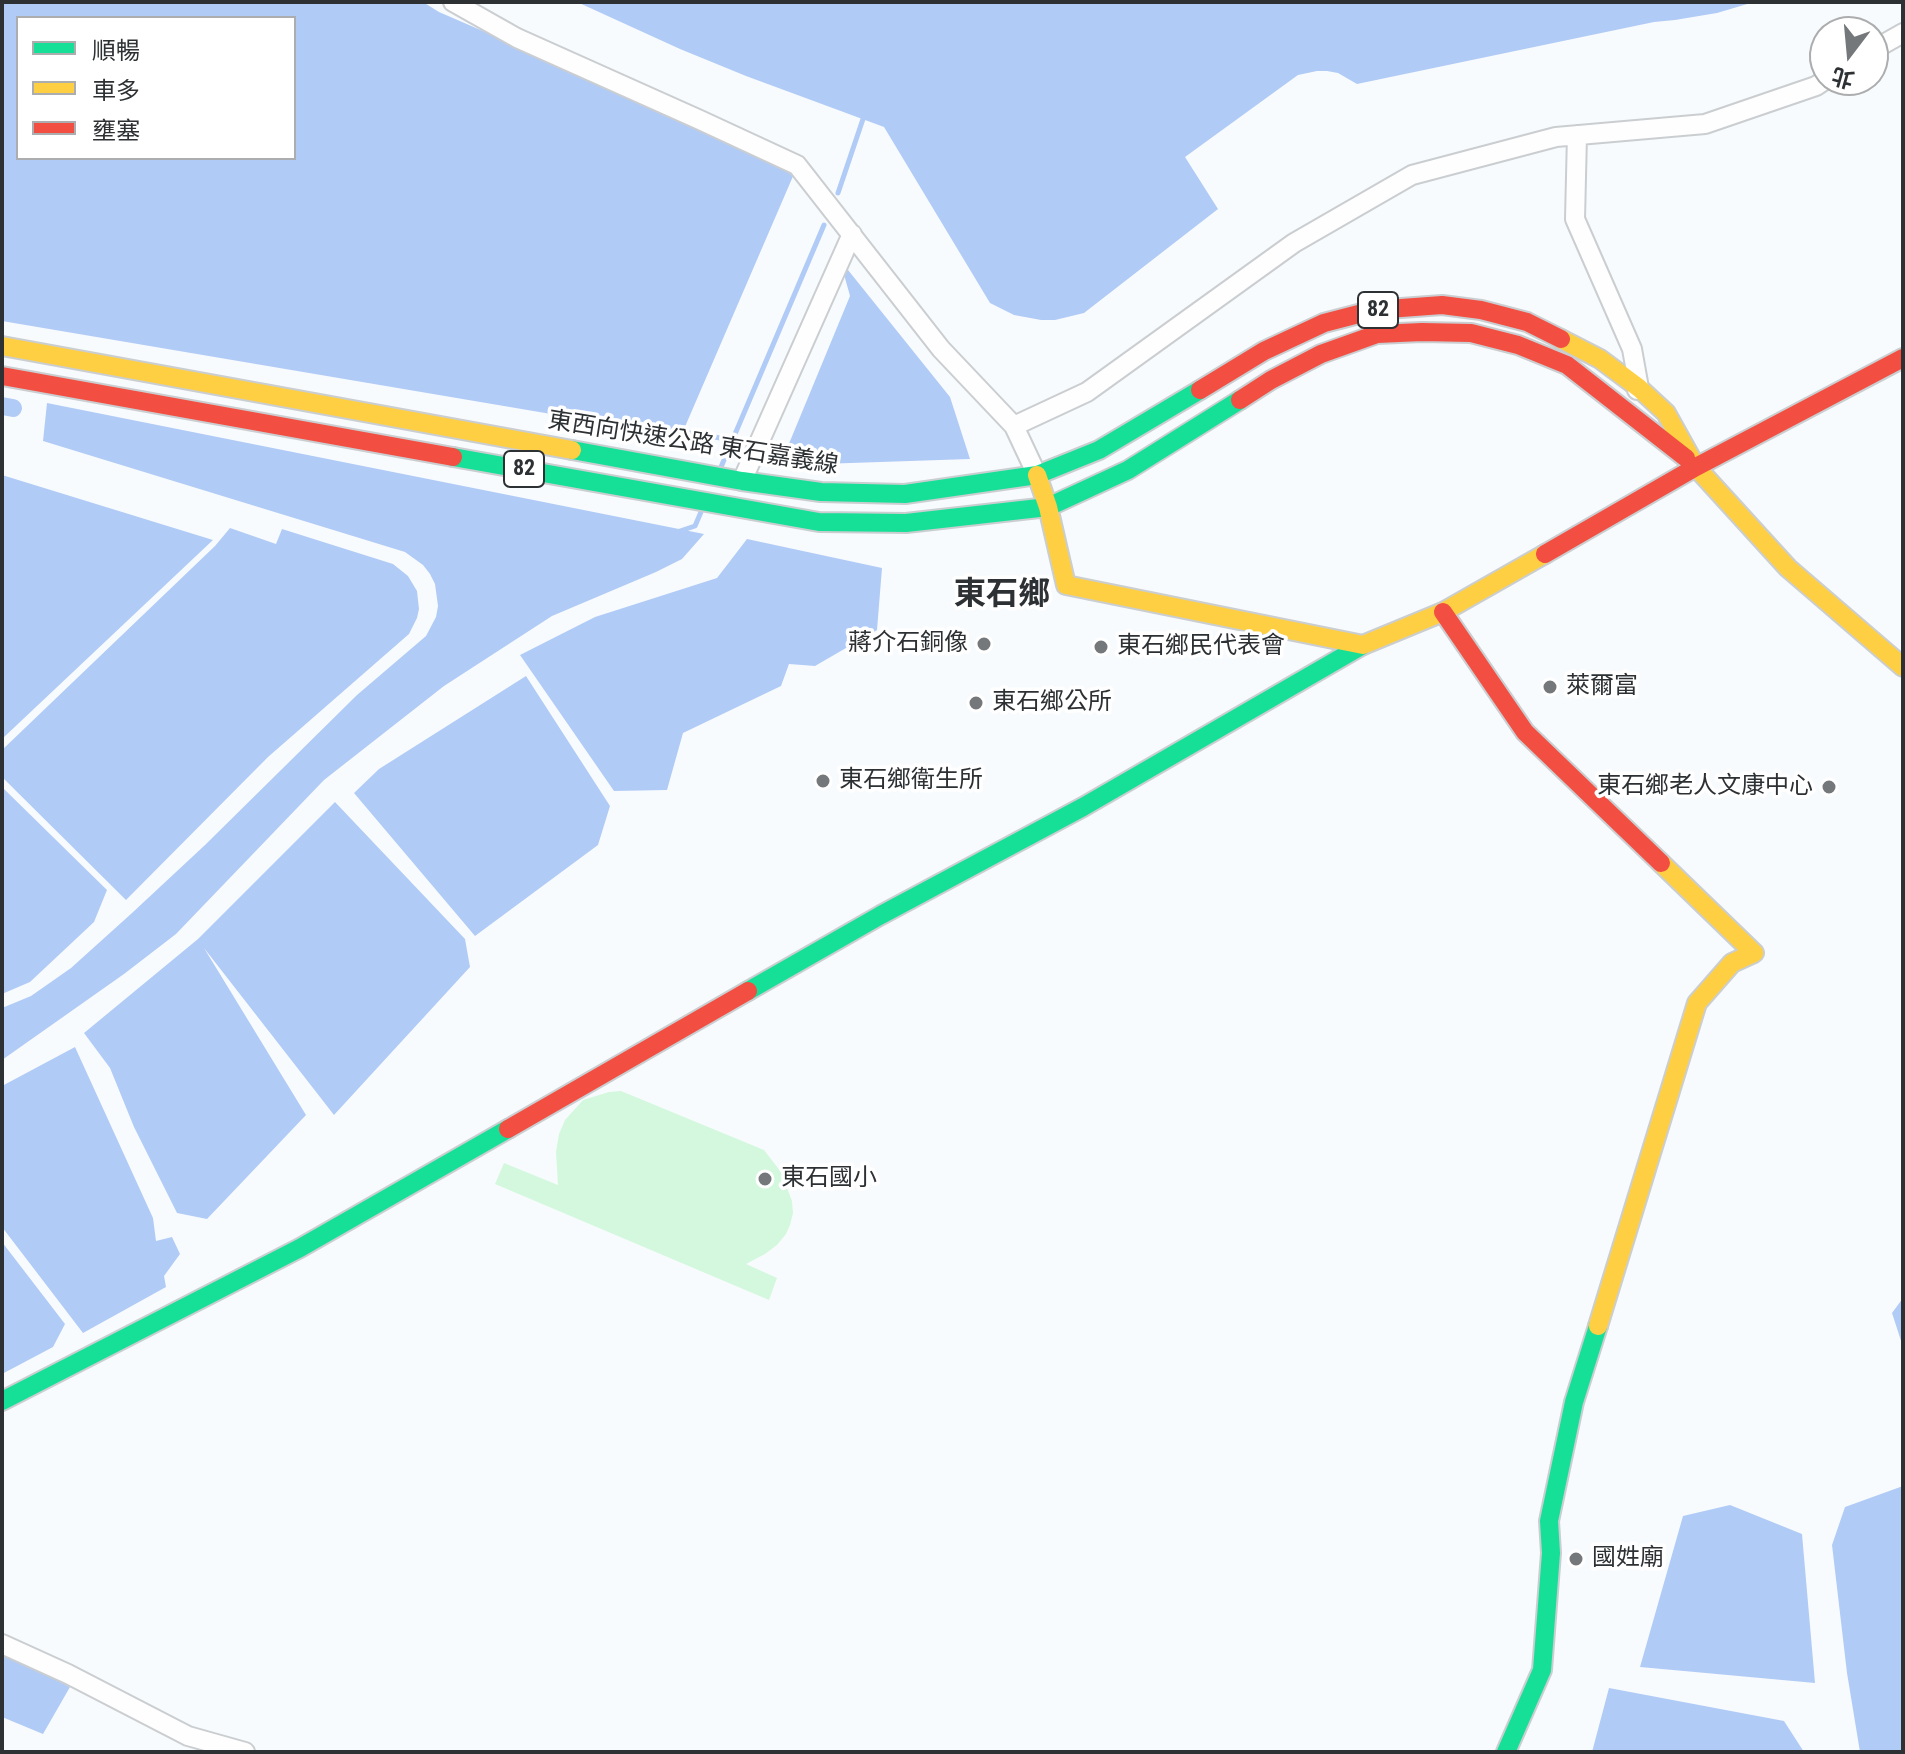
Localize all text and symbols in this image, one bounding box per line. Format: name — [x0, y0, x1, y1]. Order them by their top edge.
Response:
legend — [16, 16, 296, 160]
north arrow — [1809, 16, 1889, 96]
text: 順暢 — [92, 37, 140, 65]
text: 北 — [1829, 63, 1857, 93]
text: 車多 — [92, 77, 140, 105]
text: 壅塞 — [92, 117, 140, 145]
road number: 82 — [1358, 292, 1398, 328]
street label: 東西向快速公路 東石嘉義線 — [546, 407, 840, 481]
road number: 82 — [504, 451, 544, 487]
district label: 東石鄉 — [954, 577, 1050, 615]
place label: 蔣介石銅像 — [848, 630, 968, 658]
place label: 東石鄉民代表會 — [1117, 633, 1285, 661]
marker: 蔣介石銅像 — [975, 635, 993, 653]
marker: 東石鄉民代表會 — [1092, 638, 1110, 656]
place label: 萊爾富 — [1566, 673, 1638, 701]
marker: 萊爾富 — [1541, 678, 1559, 696]
place label: 東石鄉公所 — [992, 689, 1112, 717]
marker: 東石鄉公所 — [967, 694, 985, 712]
place label: 東石鄉衛生所 — [839, 767, 983, 795]
marker: 東石鄉衛生所 — [814, 772, 832, 790]
place label: 東石鄉老人文康中心 — [1597, 773, 1813, 801]
marker: 東石鄉老人文康中心 — [1820, 778, 1838, 796]
place label: 東石國小 — [781, 1165, 877, 1193]
marker: 東石國小 — [756, 1170, 774, 1188]
place label: 國姓廟 — [1592, 1545, 1664, 1573]
marker: 國姓廟 — [1567, 1550, 1585, 1568]

